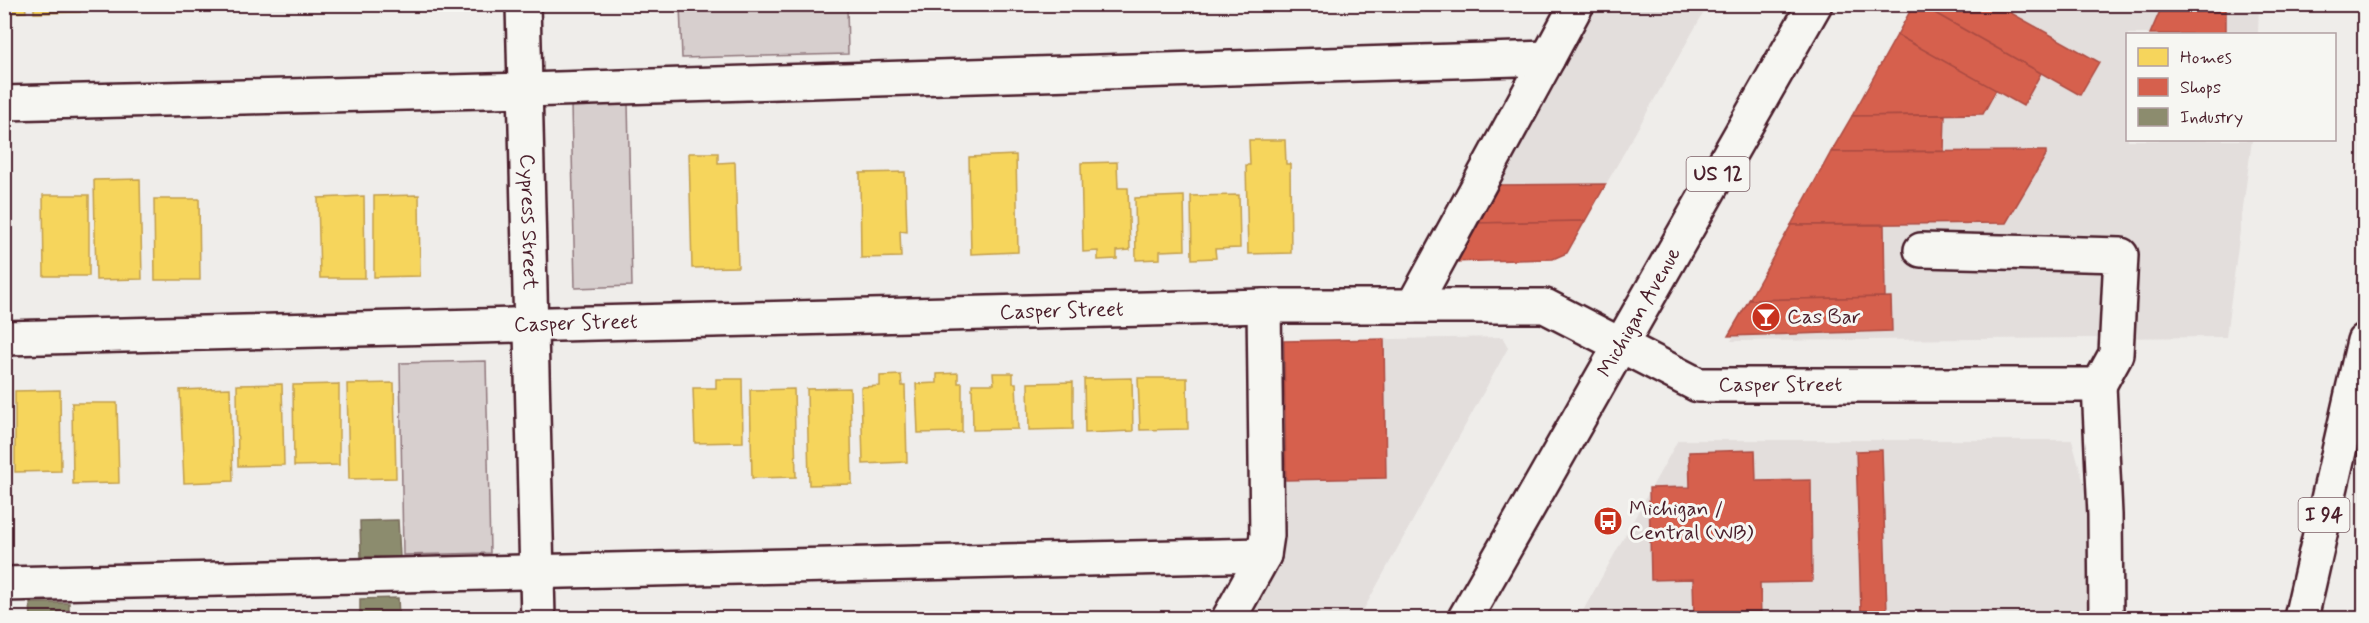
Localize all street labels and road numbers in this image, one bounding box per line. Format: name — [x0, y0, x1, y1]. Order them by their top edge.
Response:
street label: Cypress Street — [513, 154, 544, 291]
road number: US 12 — [1686, 157, 1750, 191]
street label: Michigan Avenue — [1591, 242, 1688, 383]
street label: Casper Street — [999, 296, 1124, 327]
street label: Casper Street — [513, 308, 638, 339]
street label: Casper Street — [1718, 371, 1843, 399]
road number: I 94 — [2298, 498, 2350, 532]

